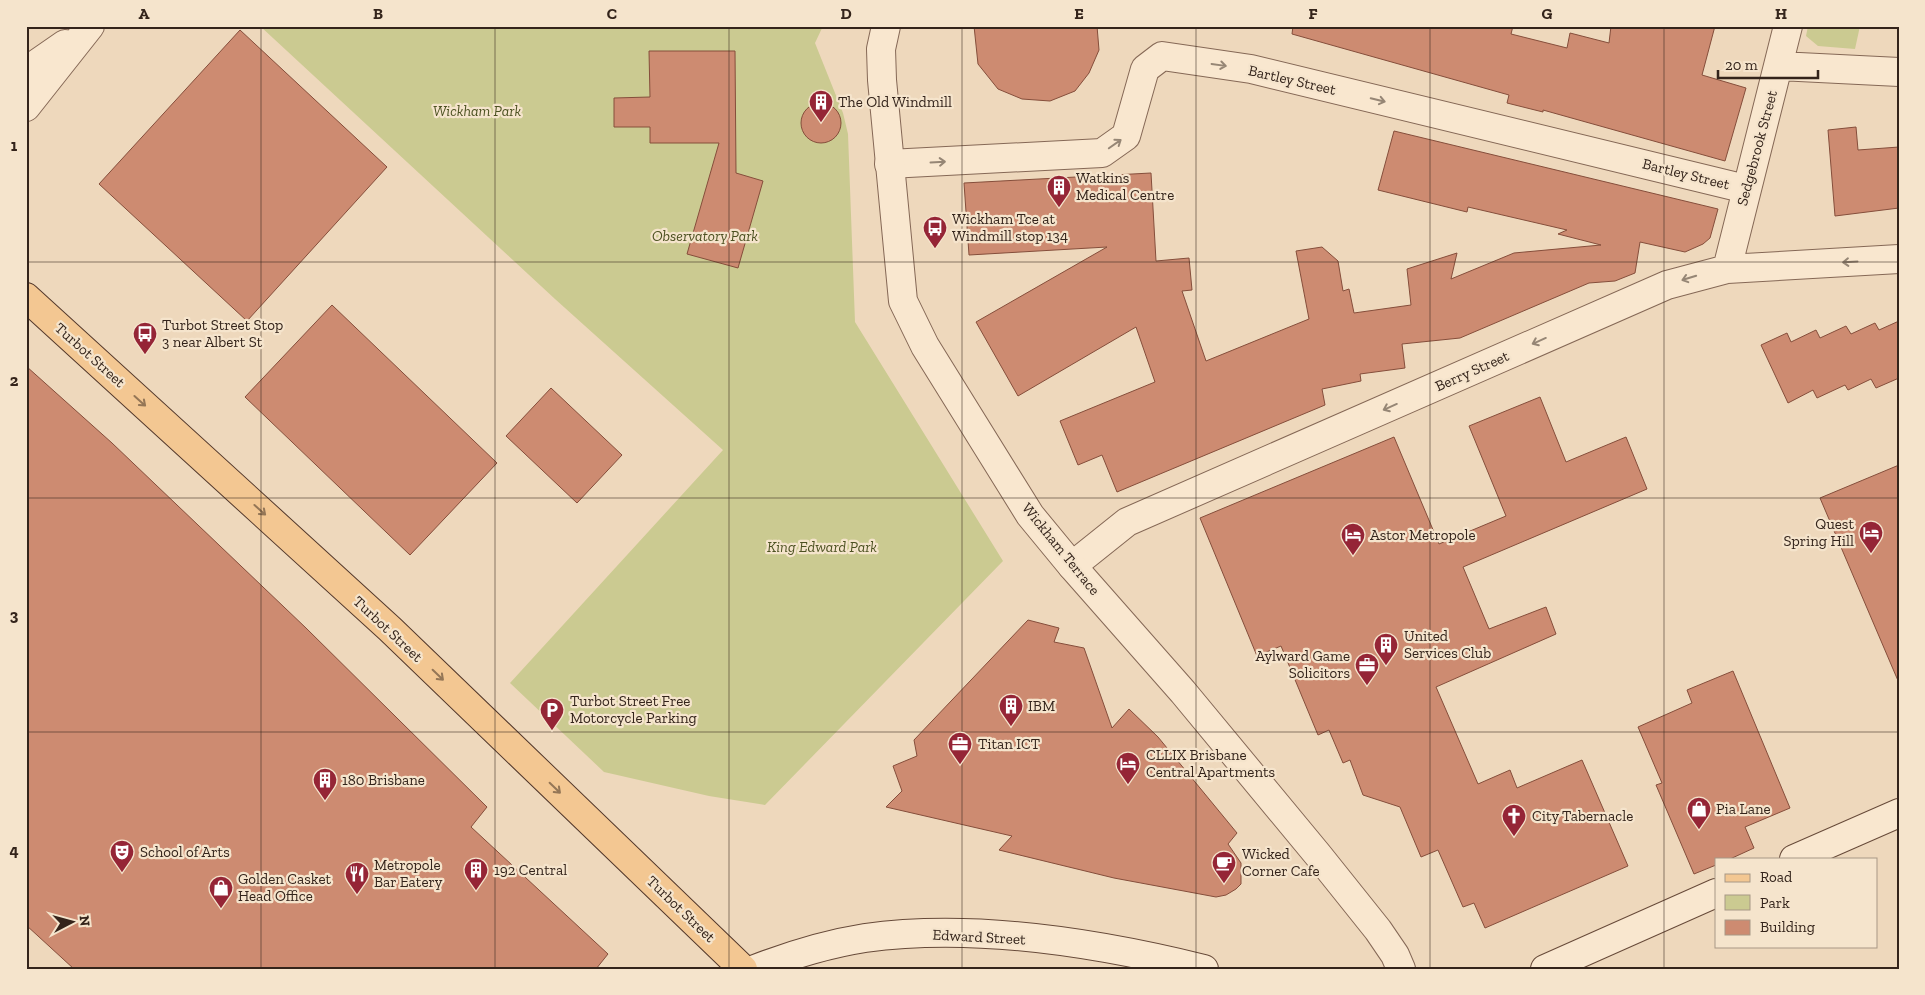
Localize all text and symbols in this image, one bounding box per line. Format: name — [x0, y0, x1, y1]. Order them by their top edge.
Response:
text: A — [139, 4, 150, 23]
text: B — [373, 4, 383, 23]
text: C — [607, 4, 617, 23]
text: D — [840, 4, 852, 23]
text: E — [1074, 4, 1084, 23]
text: F — [1308, 4, 1318, 23]
text: G — [1542, 4, 1553, 23]
text: H — [1775, 4, 1787, 23]
scale bar — [1718, 48, 1818, 80]
text: 20 m — [1725, 56, 1758, 74]
one-way arrow — [1211, 60, 1227, 70]
street label: Bartley Street — [1247, 61, 1338, 99]
street label: Sedgebrook Street — [1733, 88, 1781, 208]
building icon: The Old Windmill — [808, 89, 834, 123]
place label: The Old Windmill — [838, 93, 952, 111]
one-way arrow — [1369, 96, 1385, 105]
park label: Wickham Park — [433, 102, 521, 120]
text: 1 — [11, 136, 18, 155]
one-way arrow — [1107, 139, 1121, 149]
street label: Bartley Street — [1641, 154, 1732, 194]
one-way arrow — [929, 157, 945, 166]
place label: Watkins Medical Centre — [1076, 169, 1174, 204]
building icon: Watkins Medical Centre — [1046, 174, 1072, 208]
place label: Wickham Tce at Windmill stop 134 — [952, 210, 1068, 245]
bus stop icon: Wickham Tce at Windmill stop 134 — [922, 215, 948, 249]
park label: Observatory Park — [652, 227, 758, 245]
one-way arrow — [1842, 258, 1858, 267]
one-way arrow — [1681, 274, 1697, 284]
place label: Turbot Street Stop 3 near Albert St — [162, 316, 283, 351]
street label: Turbot Street — [51, 319, 129, 391]
bus stop icon: Turbot Street Stop 3 near Albert St — [132, 321, 158, 355]
one-way arrow — [1532, 337, 1547, 347]
street label: Berry Street — [1432, 347, 1512, 395]
text: 2 — [10, 371, 19, 390]
one-way arrow — [133, 395, 146, 407]
one-way arrow — [1383, 402, 1398, 412]
street label: Wickham Terrace — [1018, 499, 1104, 599]
one-way arrow — [253, 504, 266, 516]
place label: Quest Spring Hill — [1784, 515, 1854, 550]
hotel icon: Quest Spring Hill — [1858, 520, 1884, 554]
hotel icon: Astor Metropole — [1340, 522, 1366, 556]
place label: Astor Metropole — [1370, 526, 1476, 544]
park label: King Edward Park — [767, 538, 877, 556]
street label: Turbot Street — [350, 592, 427, 666]
text: 3 — [10, 606, 19, 625]
place label: United Services Club — [1404, 627, 1491, 662]
building icon: United Services Club — [1373, 632, 1399, 666]
place label: Aylward Game Solicitors — [1255, 647, 1350, 682]
office icon: Aylward Game Solicitors — [1354, 652, 1380, 686]
one-way arrow — [432, 669, 444, 681]
place label: Turbot Street Free Motorcycle Parking — [570, 692, 697, 727]
building icon: IBM — [998, 693, 1024, 727]
parking icon: Turbot Street Free Motorcycle Parking — [539, 697, 565, 731]
place label: IBM — [1028, 697, 1055, 715]
office icon: Titan ICT — [947, 731, 973, 765]
place label: Titan ICT — [978, 735, 1040, 753]
place label: CLLIX Brisbane Central Apartments — [1146, 746, 1275, 781]
hotel icon: CLLIX Brisbane Central Apartments — [1115, 751, 1141, 785]
building icon: 180 Brisbane — [312, 767, 338, 801]
place label: 180 Brisbane — [342, 771, 425, 789]
one-way arrow — [549, 782, 561, 794]
shop icon: Pia Lane — [1686, 796, 1712, 830]
place label: Pia Lane — [1716, 800, 1771, 818]
church icon: City Tabernacle — [1501, 803, 1527, 837]
place label: City Tabernacle — [1532, 807, 1633, 825]
theatre icon: School of Arts — [109, 839, 135, 873]
text: 4 — [9, 841, 19, 860]
place label: School of Arts — [140, 843, 230, 861]
place label: Wicked Corner Cafe — [1242, 845, 1319, 880]
cafe icon: Wicked Corner Cafe — [1211, 850, 1237, 884]
place label: Metropole Bar Eatery — [374, 856, 443, 891]
building icon: 192 Central — [463, 857, 489, 891]
legend — [1715, 858, 1878, 948]
restaurant icon: Metropole Bar Eatery — [344, 861, 370, 895]
place label: 192 Central — [494, 861, 567, 879]
text: Road — [1760, 868, 1793, 886]
place label: Golden Casket Head Office — [238, 870, 331, 905]
street label: Turbot Street — [643, 872, 719, 946]
shop icon: Golden Casket Head Office — [208, 875, 234, 909]
text: Park — [1760, 894, 1790, 912]
north arrow — [48, 898, 98, 948]
text: N — [75, 915, 93, 927]
text: Building — [1760, 918, 1815, 936]
street label: Edward Street — [932, 926, 1026, 948]

